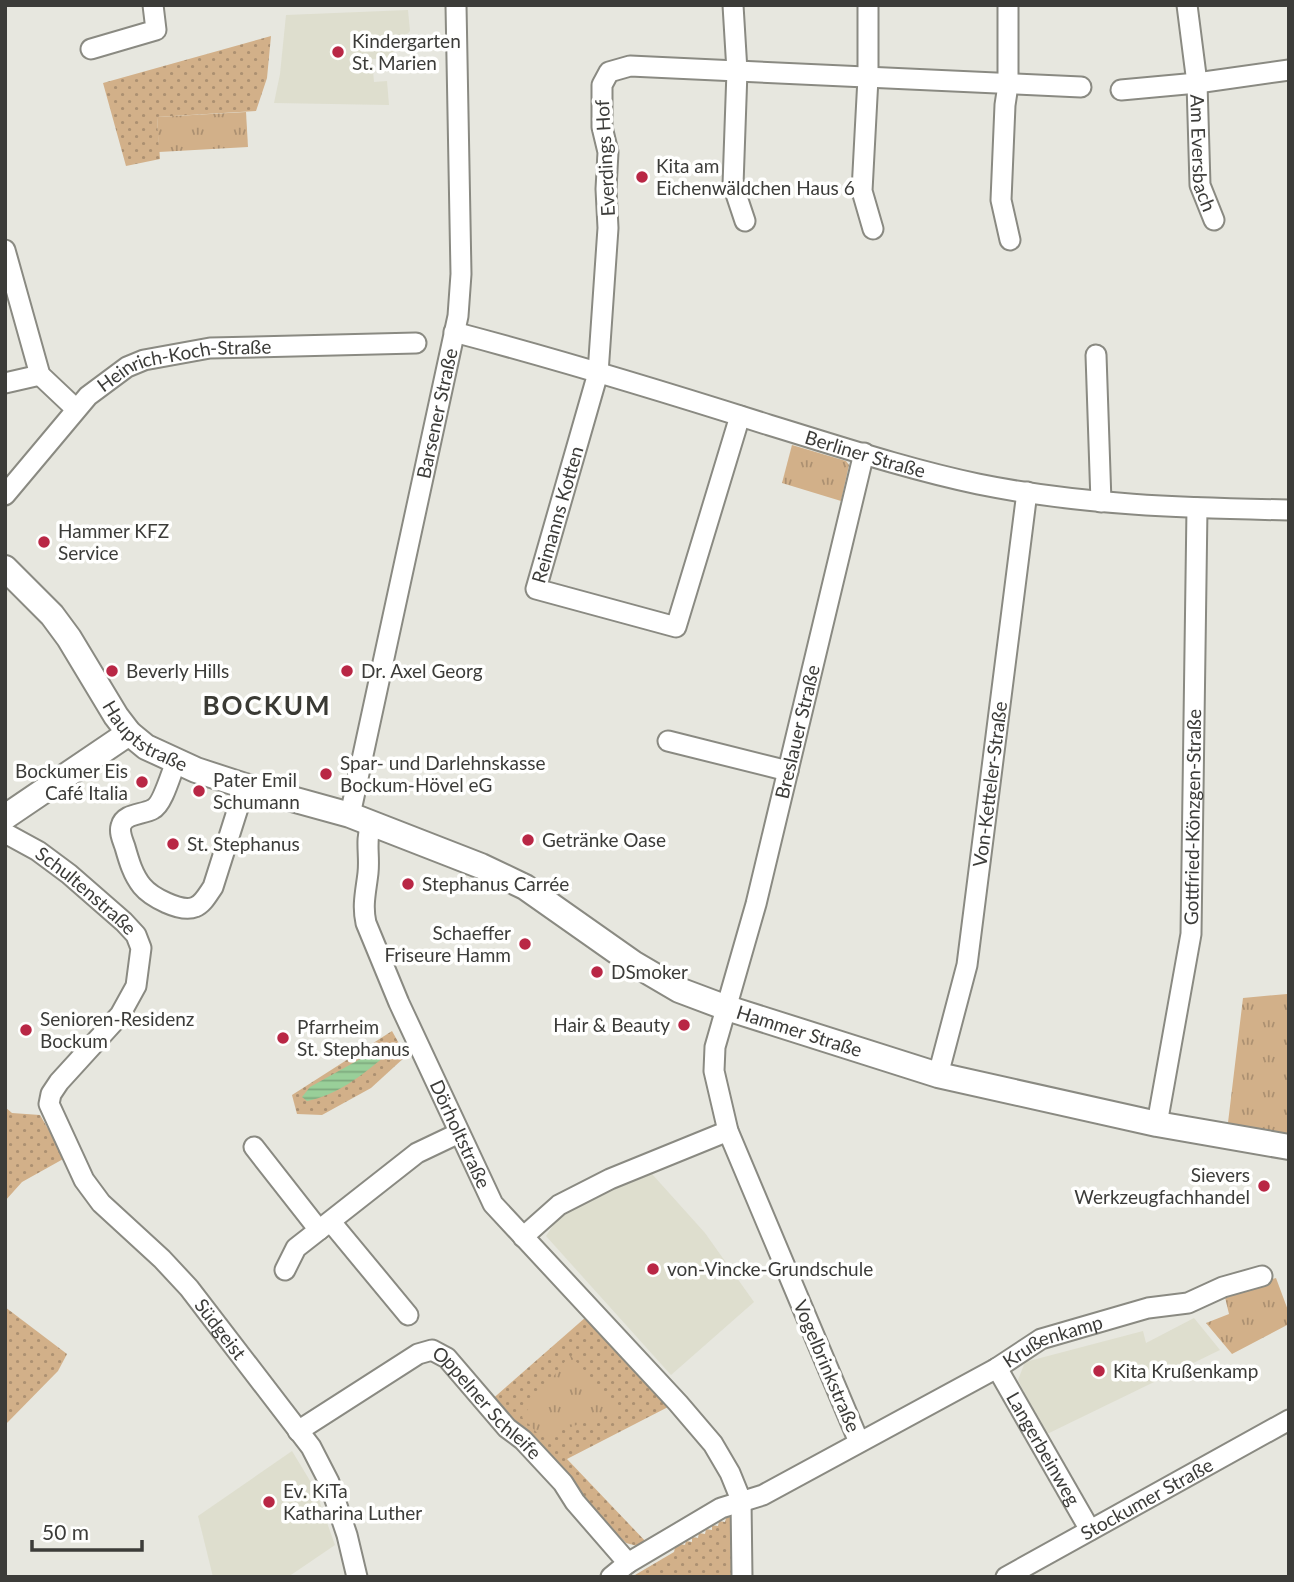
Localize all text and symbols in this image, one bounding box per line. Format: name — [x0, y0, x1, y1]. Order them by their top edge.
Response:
place label: Kindergarten St. Marien — [352, 29, 461, 74]
marker: Kindergarten St. Marien — [330, 44, 346, 60]
street label: Am Eversbach — [1186, 94, 1221, 215]
street label: Everdings Hof — [590, 99, 619, 217]
place label: Kita am Eichenwäldchen Haus 6 — [656, 154, 855, 199]
marker: Kita am Eichenwäldchen Haus 6 — [634, 169, 650, 185]
street label: Heinrich-Koch-Straße — [92, 335, 272, 396]
street label: Barsener Straße — [411, 346, 462, 481]
street label: Berliner Straße — [802, 425, 928, 482]
street label: Reimanns Kotten — [526, 443, 587, 586]
place label: Hammer KFZ Service — [58, 519, 169, 564]
marker: Hammer KFZ Service — [36, 534, 52, 550]
place label: Beverly Hills — [126, 659, 229, 682]
place label: Dr. Axel Georg — [361, 659, 483, 682]
street label: Breslauer Straße — [770, 662, 824, 801]
marker: Beverly Hills — [104, 663, 120, 679]
marker: Dr. Axel Georg — [339, 663, 355, 679]
district label: BOCKUM — [202, 689, 332, 721]
street label: Hauptstraße — [98, 696, 191, 776]
street label: Von-Ketteler-Straße — [968, 700, 1011, 868]
street label: Gottfried-Könzgen-Straße — [1179, 709, 1205, 925]
place label: Spar- und Darlehnskasse Bockum-Hövel eG — [340, 751, 545, 796]
place label: Bockumer Eis Café Italia — [15, 759, 128, 804]
marker: Spar- und Darlehnskasse Bockum-Hövel eG — [318, 766, 334, 782]
place label: Pater Emil Schumann — [213, 768, 300, 813]
marker: Bockumer Eis Café Italia — [134, 774, 150, 790]
marker: Pater Emil Schumann — [191, 783, 207, 799]
place label: Getränke Oase — [542, 828, 666, 851]
place label: St. Stephanus — [187, 832, 300, 855]
marker: Getränke Oase — [520, 832, 536, 848]
marker: St. Stephanus — [165, 836, 181, 852]
street label: Schultenstraße — [31, 841, 142, 939]
place label: Stephanus Carrée — [422, 872, 569, 895]
marker: Stephanus Carrée — [400, 876, 416, 892]
place label: Schaeffer Friseure Hamm — [384, 921, 511, 966]
marker: Schaeffer Friseure Hamm — [517, 936, 533, 952]
place label: DSmoker — [611, 960, 688, 983]
marker: DSmoker — [589, 964, 605, 980]
street label: Hammer Straße — [734, 1000, 865, 1061]
place label: Senioren-Residenz Bockum — [40, 1007, 194, 1052]
place label: Hair & Beauty — [553, 1013, 670, 1036]
place label: Pfarrheim St. Stephanus — [297, 1015, 410, 1060]
marker: Hair & Beauty — [676, 1017, 692, 1033]
marker: Senioren-Residenz Bockum — [18, 1022, 34, 1038]
marker: Pfarrheim St. Stephanus — [275, 1030, 291, 1046]
street label: Dörholtstraße — [426, 1076, 496, 1192]
place label: Sievers Werkzeugfachhandel — [1074, 1163, 1250, 1208]
marker: Sievers Werkzeugfachhandel — [1256, 1178, 1272, 1194]
place label: von-Vincke-Grundschule — [667, 1257, 873, 1280]
marker: von-Vincke-Grundschule — [645, 1261, 661, 1277]
street label: Südgeist — [190, 1294, 252, 1364]
street label: Vogelbrinkstraße — [789, 1296, 866, 1435]
street label: Krußenkamp — [998, 1310, 1105, 1372]
street label: Oppelner Schleife — [429, 1341, 547, 1463]
place label: Kita Krußenkamp — [1113, 1359, 1258, 1382]
marker: Kita Krußenkamp — [1091, 1363, 1107, 1379]
street label: Langerbeinweg — [1002, 1388, 1085, 1509]
street label: Stockumer Straße — [1076, 1453, 1217, 1544]
place label: Ev. KiTa Katharina Luther — [283, 1479, 422, 1524]
marker: Ev. KiTa Katharina Luther — [261, 1494, 277, 1510]
scale bar — [32, 1508, 142, 1552]
text: 50 m — [42, 1519, 89, 1544]

